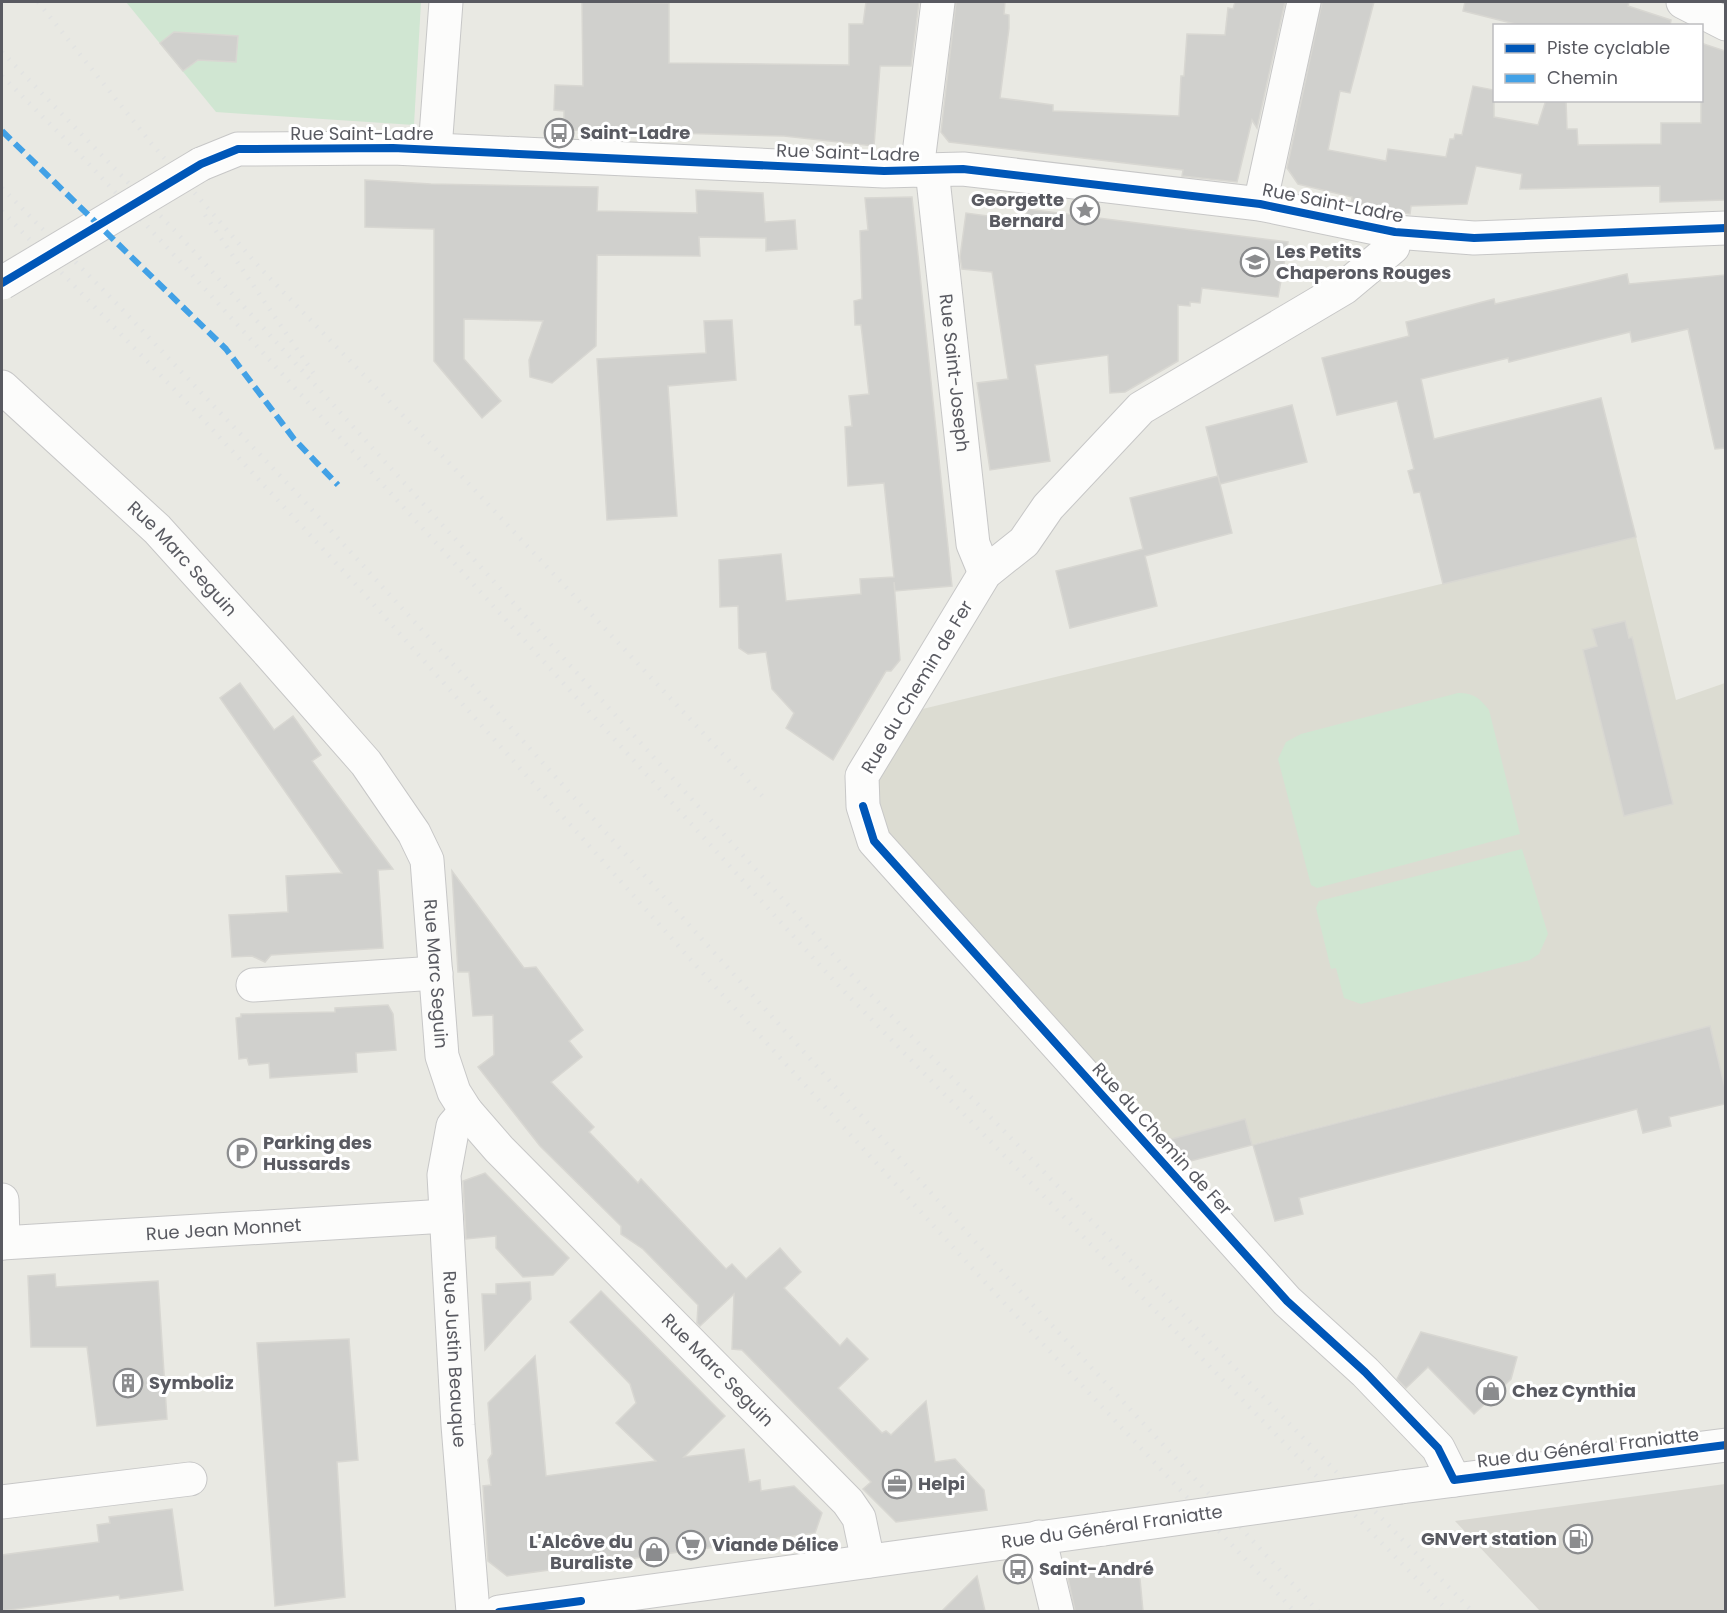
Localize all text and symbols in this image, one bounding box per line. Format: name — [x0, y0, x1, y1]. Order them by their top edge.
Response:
legend — [1493, 24, 1703, 102]
text: Piste cyclable — [1547, 35, 1670, 60]
text: Chemin — [1547, 65, 1618, 90]
bus stop icon: Saint-Ladre — [543, 117, 575, 149]
place label: Saint-Ladre — [580, 120, 690, 145]
street label: Rue Saint-Ladre — [290, 121, 434, 146]
street label: Rue Saint-Ladre — [776, 138, 920, 167]
street label: Rue Saint-Ladre — [1260, 177, 1406, 228]
place label: Georgette Bernard — [971, 187, 1064, 233]
place icon: Georgette Bernard — [1069, 194, 1101, 226]
place label: Les Petits Chaperons Rouges — [1276, 239, 1451, 285]
school or university icon: Les Petits Chaperons Rouges — [1239, 246, 1271, 278]
street label: Rue Saint-Joseph — [934, 292, 976, 453]
street label: Rue Marc Seguin — [122, 495, 243, 621]
street label: Rue du Chemin de Fer — [855, 595, 978, 778]
street label: Rue Marc Seguin — [418, 898, 454, 1050]
street label: Rue du Chemin de Fer — [1087, 1057, 1238, 1221]
place label: Parking des Hussards — [263, 1130, 372, 1176]
parking icon: Parking des Hussards — [226, 1137, 258, 1169]
street label: Rue Jean Monnet — [145, 1212, 302, 1246]
street label: Rue Justin Beauque — [437, 1270, 473, 1448]
street label: Rue Marc Seguin — [656, 1308, 780, 1432]
building icon: Symboliz — [112, 1367, 144, 1399]
place label: Symboliz — [149, 1370, 234, 1395]
shop icon: Chez Cynthia — [1475, 1375, 1507, 1407]
place label: Chez Cynthia — [1512, 1378, 1636, 1403]
street label: Rue du Général Franiatte — [1476, 1421, 1700, 1474]
office icon: Helpi — [881, 1468, 913, 1500]
place label: Helpi — [918, 1471, 965, 1496]
street label: Rue du Général Franiatte — [1000, 1499, 1224, 1554]
fuel station icon: GNVert station — [1562, 1523, 1594, 1555]
place label: GNVert station — [1421, 1526, 1557, 1551]
place label: L'Alcôve du Buraliste — [529, 1529, 633, 1575]
supermarket icon: Viande Délice — [675, 1529, 707, 1561]
place label: Viande Délice — [712, 1532, 839, 1557]
shop icon: L'Alcôve du Buraliste — [638, 1536, 670, 1568]
bus stop icon: Saint-André — [1002, 1553, 1034, 1585]
place label: Saint-André — [1039, 1556, 1154, 1581]

